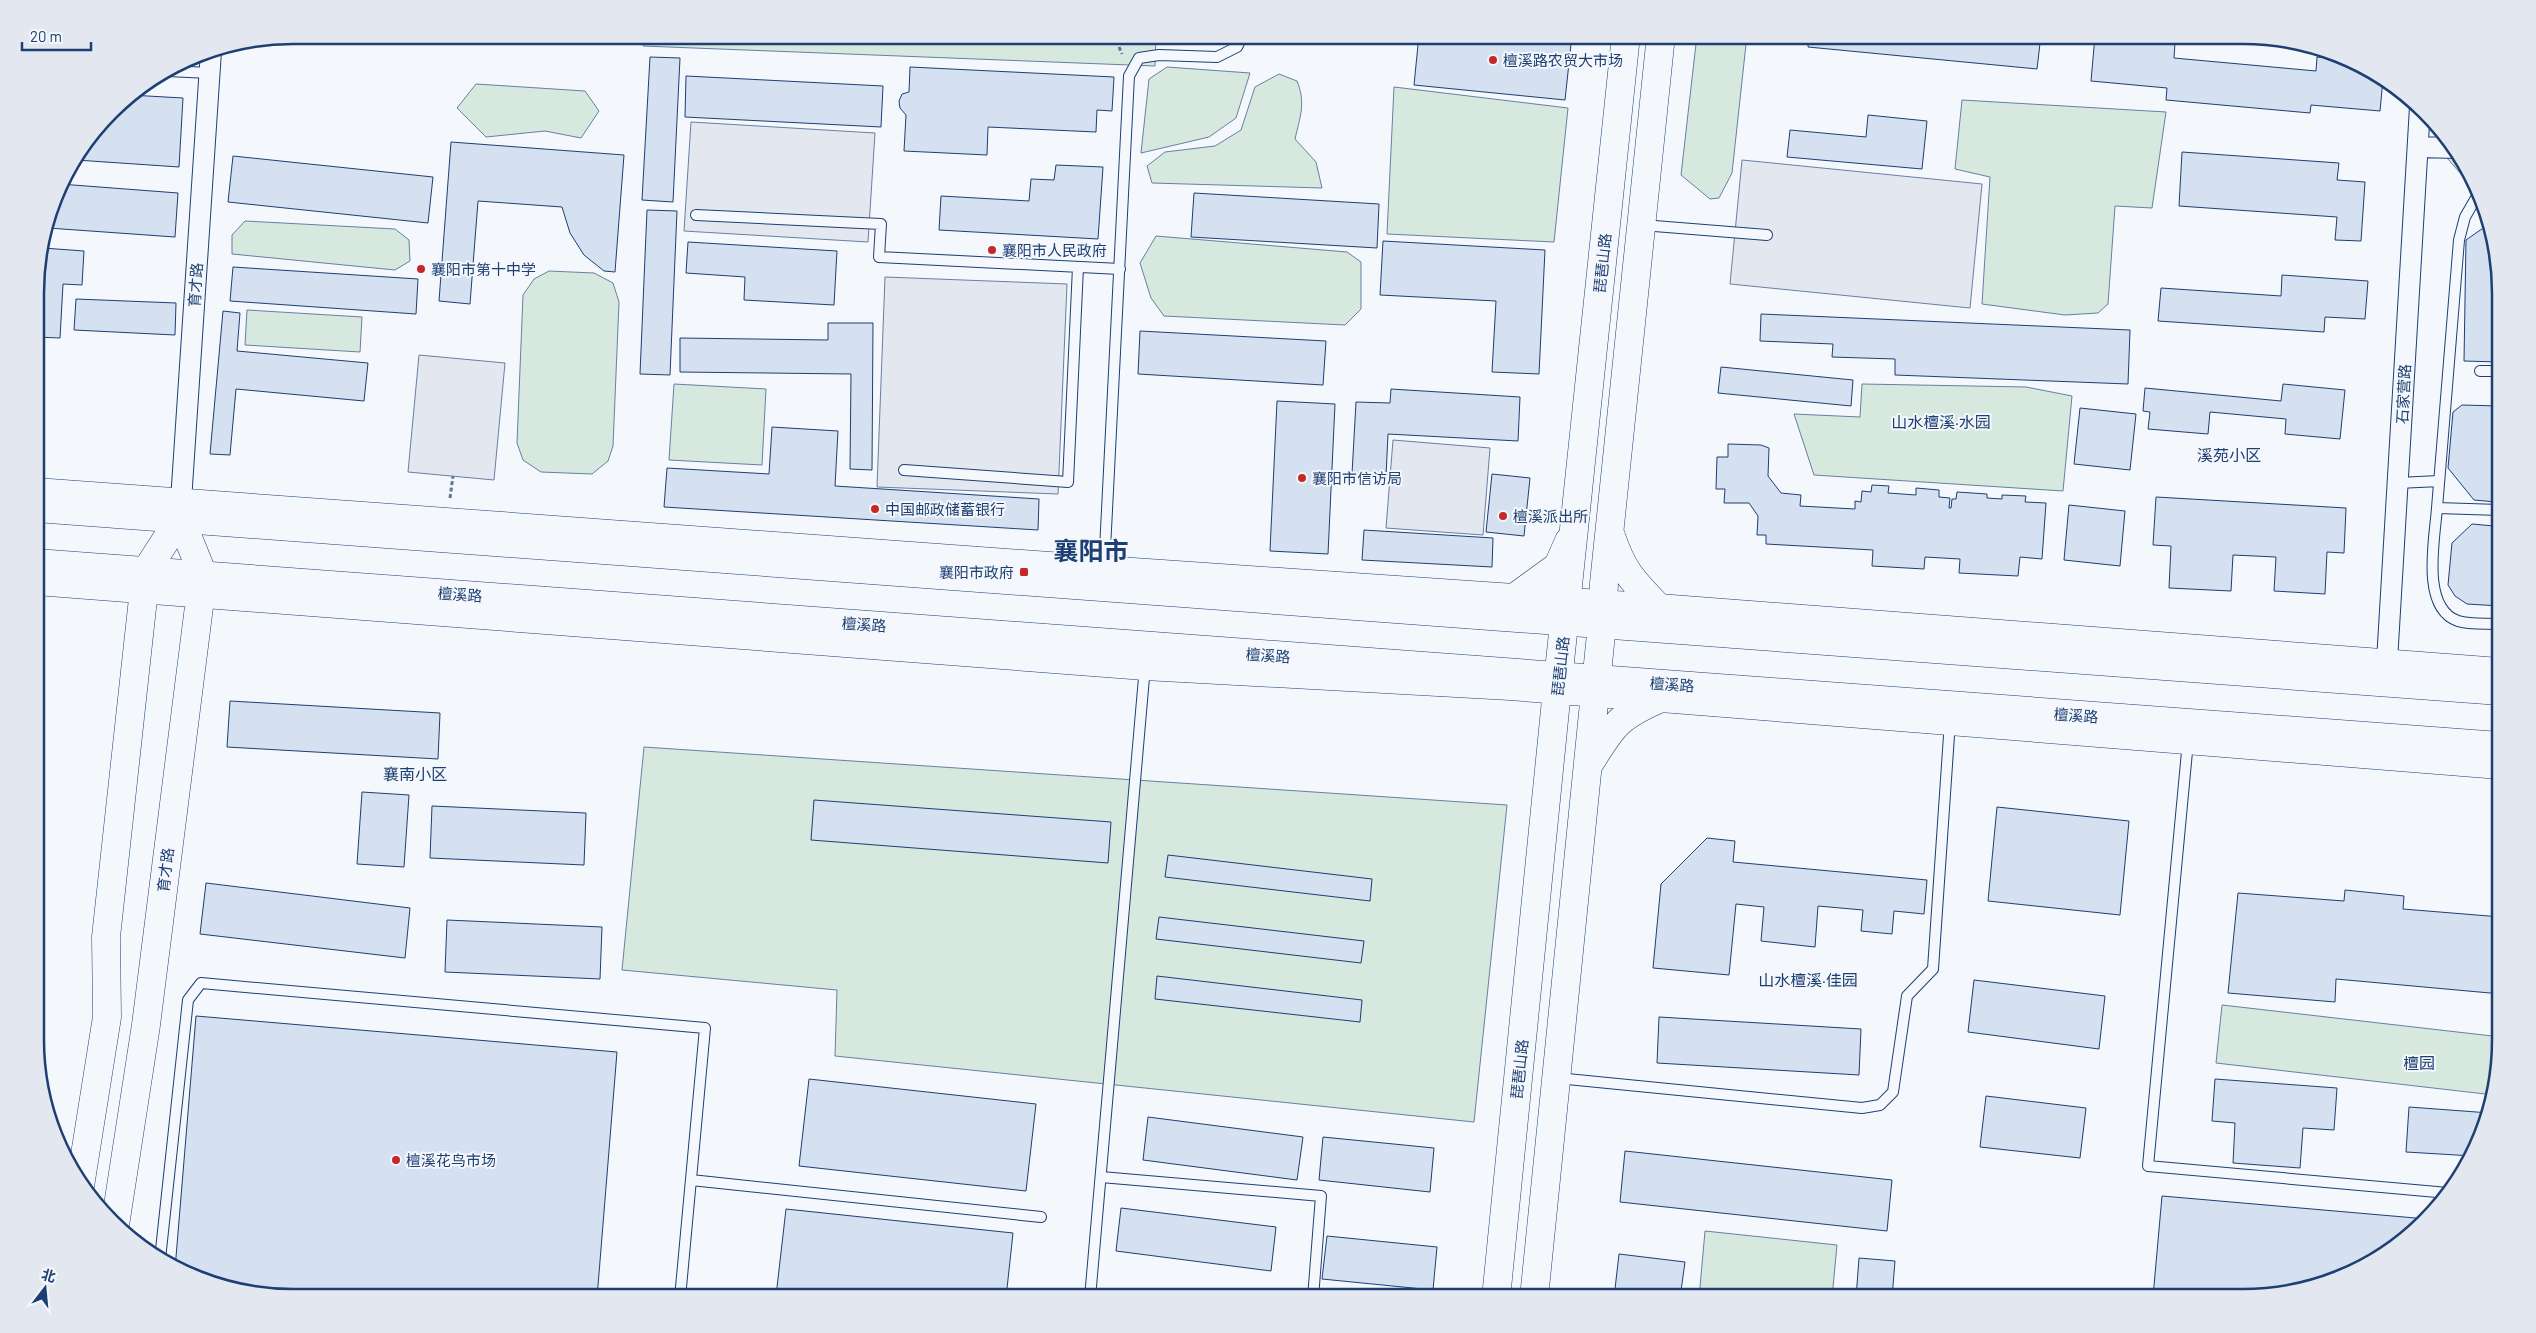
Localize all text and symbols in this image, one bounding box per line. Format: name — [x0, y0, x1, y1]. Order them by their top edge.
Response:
scale bar — [22, 20, 91, 52]
text: 20 m — [30, 27, 62, 45]
place label: 檀溪路农贸大市场 — [1503, 51, 1623, 69]
marker: 檀溪路农贸大市场 — [1487, 54, 1499, 66]
street label: 琵琶山路 — [1590, 232, 1614, 294]
place label: 襄阳市人民政府 — [1002, 241, 1107, 259]
marker: 襄阳市人民政府 — [986, 244, 998, 256]
place label: 襄阳市第十中学 — [431, 260, 536, 278]
street label: 育才路 — [184, 262, 206, 308]
marker: 襄阳市第十中学 — [415, 263, 427, 275]
street label: 石家营路 — [2392, 364, 2414, 424]
district label: 山水檀溪·水园 — [1891, 412, 1991, 431]
district label: 溪苑小区 — [2197, 445, 2261, 464]
place label: 襄阳市信访局 — [1312, 469, 1402, 487]
marker: 襄阳市信访局 — [1296, 472, 1308, 484]
place label: 中国邮政储蓄银行 — [885, 500, 1005, 518]
marker: 中国邮政储蓄银行 — [869, 503, 881, 515]
place label: 檀溪派出所 — [1513, 507, 1588, 525]
marker: 檀溪派出所 — [1497, 510, 1509, 522]
district label: 襄阳市 — [1053, 535, 1129, 565]
place label: 襄阳市政府 — [939, 563, 1014, 581]
marker: 襄阳市政府 — [1018, 566, 1030, 578]
street label: 檀溪路 — [437, 583, 483, 605]
street label: 檀溪路 — [841, 613, 887, 635]
street label: 琵琶山路 — [1548, 635, 1572, 697]
street label: 檀溪路 — [1245, 644, 1291, 666]
street label: 檀溪路 — [1649, 673, 1695, 695]
street label: 檀溪路 — [2053, 704, 2099, 726]
district label: 襄南小区 — [383, 764, 447, 783]
street label: 育才路 — [153, 847, 177, 893]
district label: 山水檀溪·佳园 — [1758, 970, 1858, 989]
street label: 琵琶山路 — [1507, 1038, 1531, 1100]
district label: 檀园 — [2403, 1053, 2435, 1072]
place label: 檀溪花鸟市场 — [406, 1151, 496, 1169]
marker: 檀溪花鸟市场 — [390, 1154, 402, 1166]
north arrow — [20, 1263, 70, 1313]
text: 北 — [40, 1265, 58, 1285]

